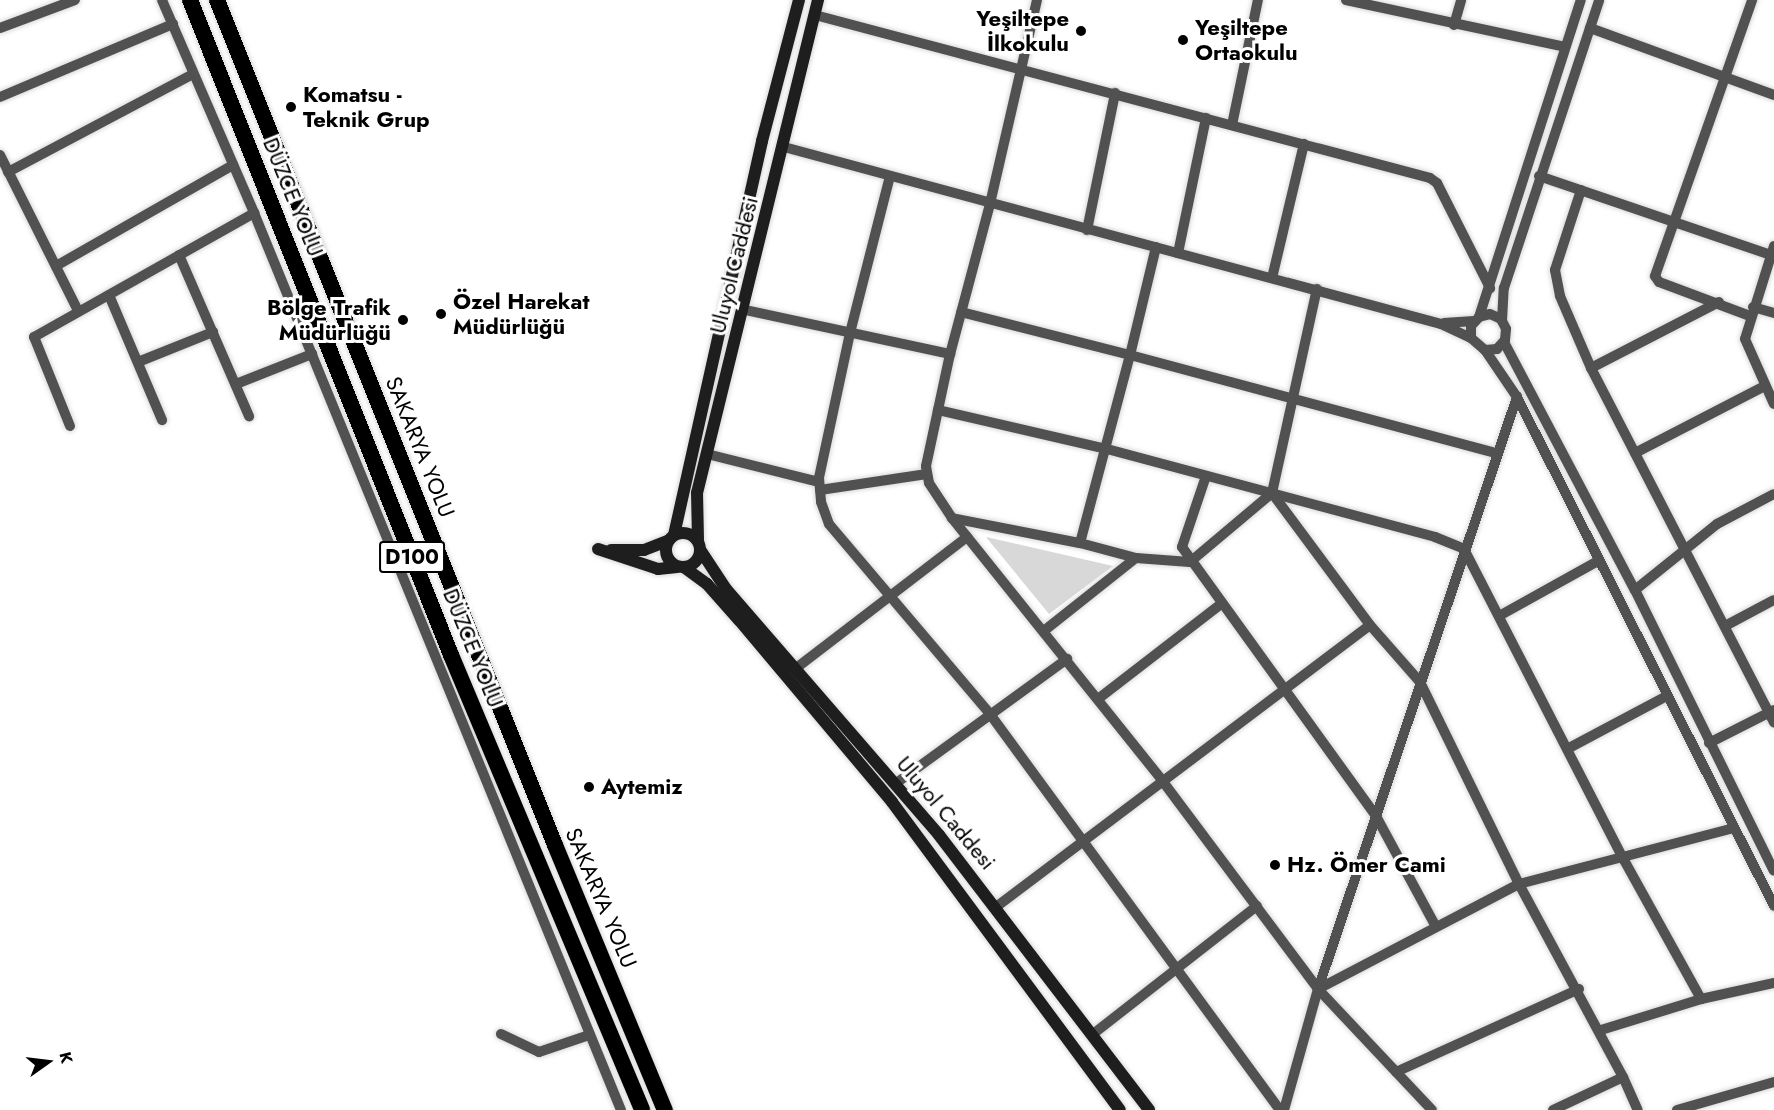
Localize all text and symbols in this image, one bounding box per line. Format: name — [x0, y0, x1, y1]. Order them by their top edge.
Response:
place label: Yeşiltepe İlkokulu — [976, 5, 1069, 56]
place label: Yeşiltepe Ortaokulu — [1195, 14, 1298, 66]
marker: Yeşiltepe İlkokulu — [1074, 24, 1088, 38]
marker: Yeşiltepe Ortaokulu — [1176, 33, 1190, 47]
place label: Komatsu - Teknik Grup — [303, 81, 430, 132]
marker: Komatsu - Teknik Grup — [284, 100, 298, 114]
street label: DÜZCE YOLU — [257, 134, 329, 260]
street label: Uluyol Caddesi — [704, 194, 764, 336]
place label: Özel Harekat Müdürlüğü — [453, 288, 589, 340]
place label: Bölge Trafik Müdürlüğü — [267, 294, 391, 346]
marker: Özel Harekat Müdürlüğü — [434, 307, 448, 321]
marker: Bölge Trafik Müdürlüğü — [396, 313, 410, 327]
street label: SAKARYA YOLU — [380, 373, 460, 521]
road number: D100 — [379, 539, 445, 575]
street label: DÜZCE YOLU — [437, 585, 509, 711]
street label: Uluyol Caddesi — [891, 751, 1001, 875]
place label: Aytemiz — [601, 774, 683, 800]
marker: Aytemiz — [582, 780, 596, 794]
street label: SAKARYA YOLU — [560, 824, 642, 972]
place label: Hz. Ömer Cami — [1287, 852, 1446, 878]
marker: Hz. Ömer Cami — [1268, 858, 1282, 872]
north arrow — [18, 1032, 78, 1092]
text: K — [53, 1049, 78, 1066]

